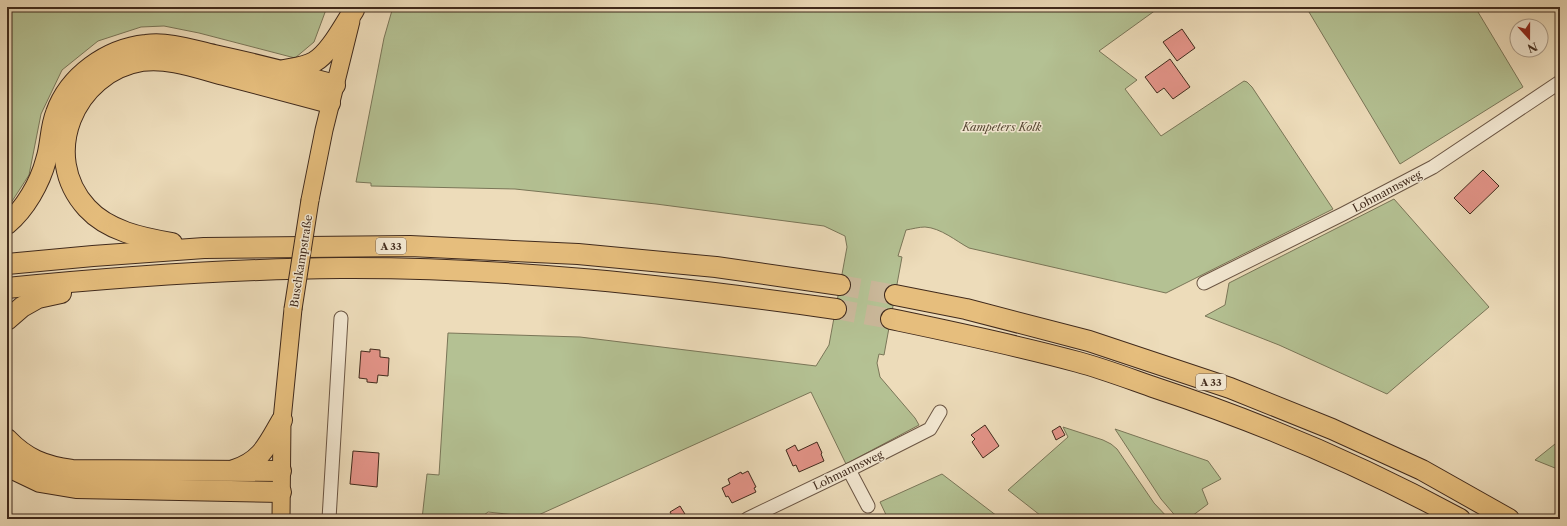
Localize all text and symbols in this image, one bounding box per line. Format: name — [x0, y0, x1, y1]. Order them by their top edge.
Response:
north arrow — [1509, 18, 1549, 58]
text: N — [1525, 39, 1540, 56]
park label: Kampeters Kolk — [961, 120, 1042, 134]
street label: Lohmannsweg — [1350, 167, 1424, 215]
street label: Buschkampstraße — [287, 214, 315, 308]
road number: A 33 — [376, 238, 406, 254]
road number: A 33 — [1196, 374, 1226, 390]
street label: Lohmannsweg — [811, 447, 885, 493]

